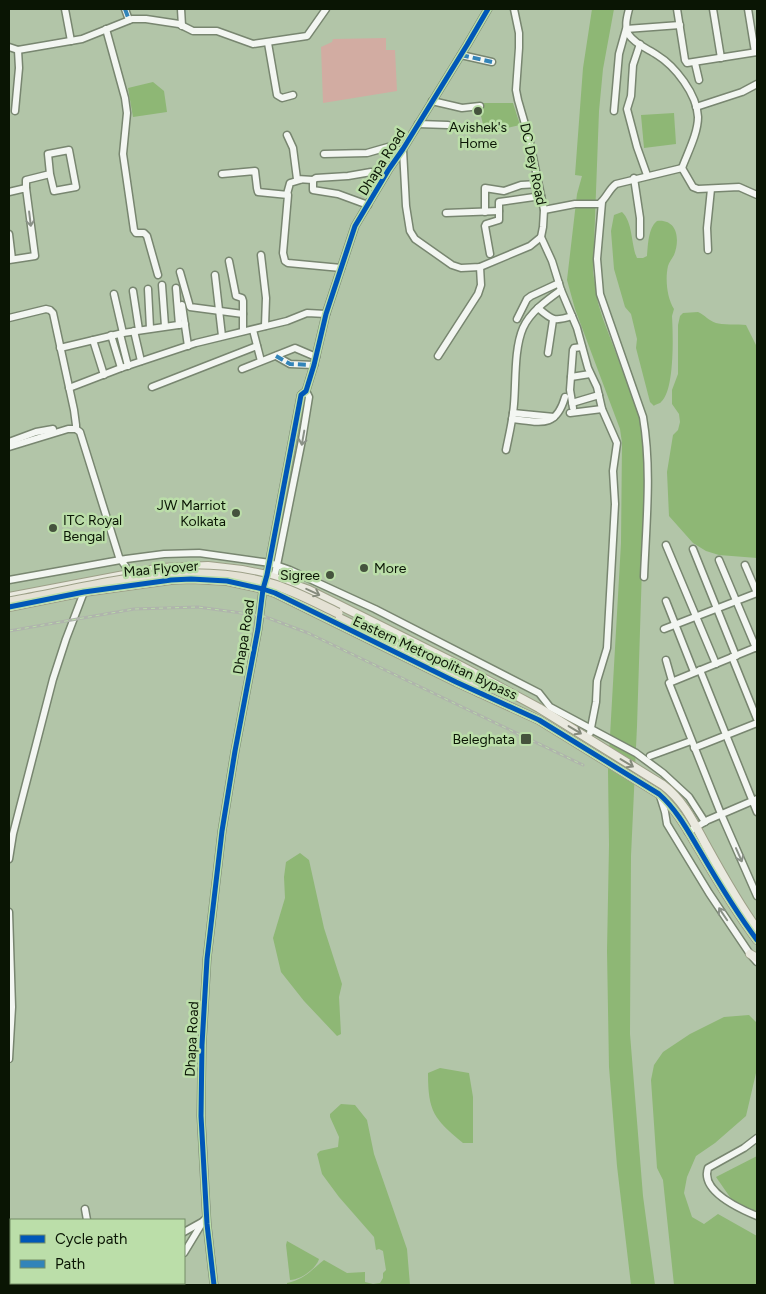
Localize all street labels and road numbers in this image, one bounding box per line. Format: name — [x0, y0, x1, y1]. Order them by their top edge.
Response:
street label: DC Dey Road — [516, 121, 550, 207]
street label: Dhapa Road — [355, 125, 409, 199]
street label: Maa Flyover — [123, 557, 199, 581]
street label: Dhapa Road — [230, 598, 258, 676]
street label: Eastern Metropolitan Bypass — [350, 612, 520, 704]
street label: Dhapa Road — [182, 1001, 202, 1077]

